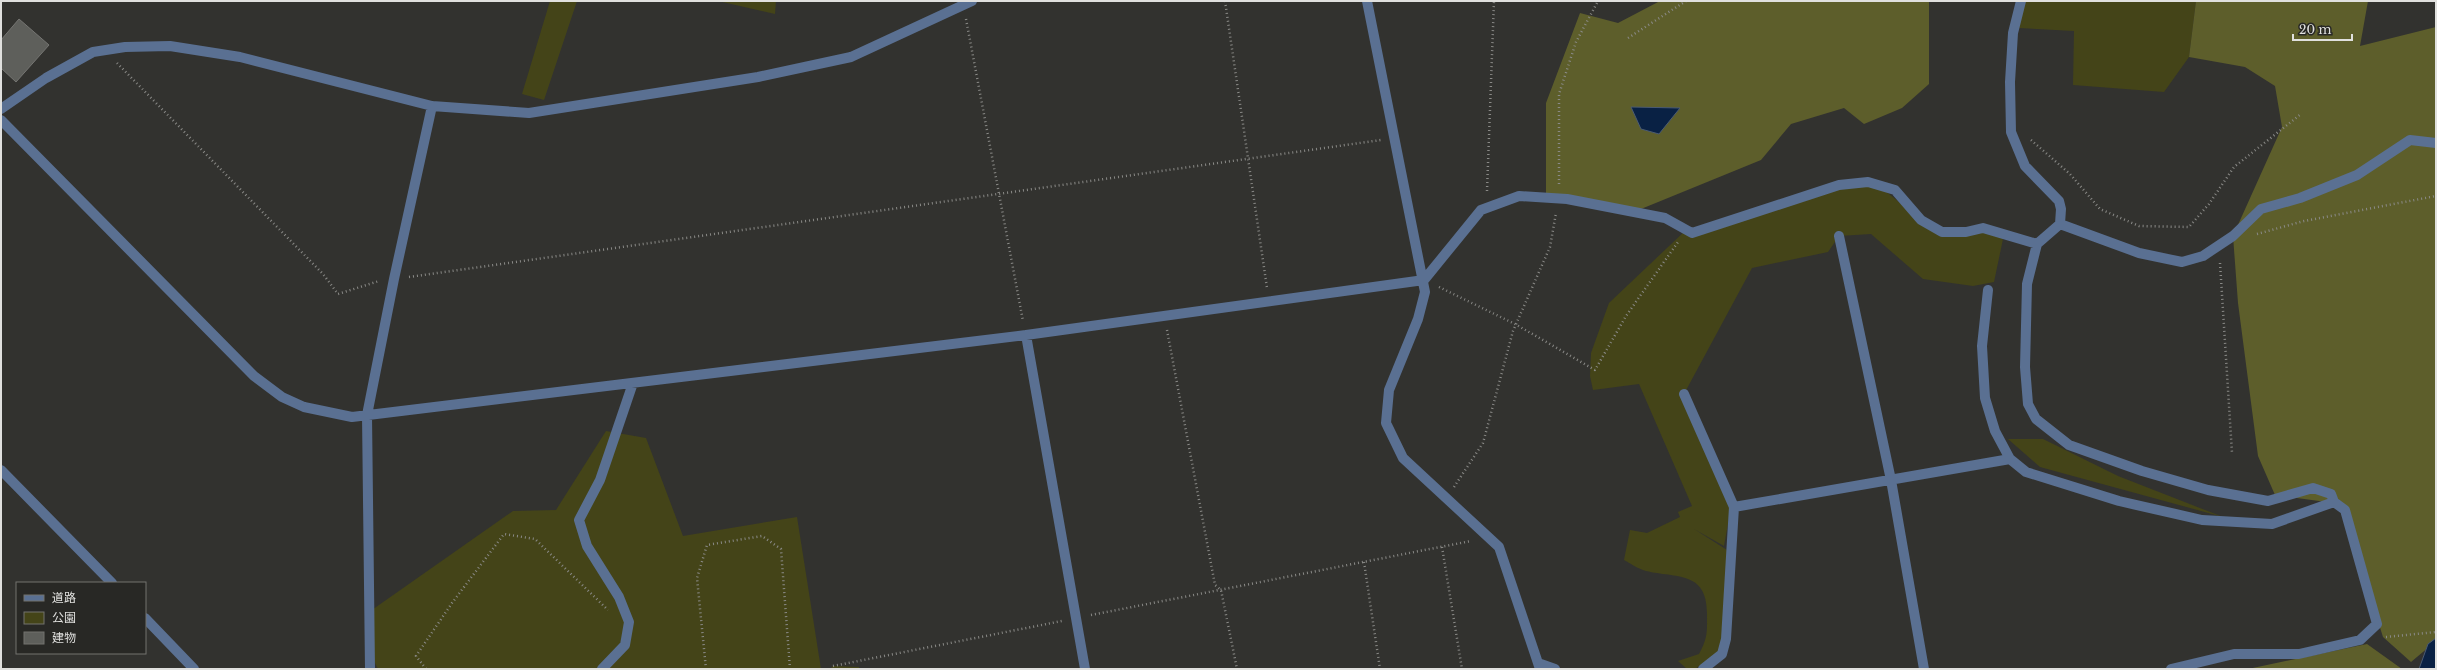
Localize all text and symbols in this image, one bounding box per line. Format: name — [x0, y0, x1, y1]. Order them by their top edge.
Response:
scale bar — [2293, 16, 2352, 42]
text: 20 m — [2299, 22, 2331, 37]
legend — [16, 582, 146, 654]
text: 道路 — [52, 590, 76, 605]
text: 公園 — [52, 610, 76, 625]
text: 建物 — [52, 630, 76, 645]

